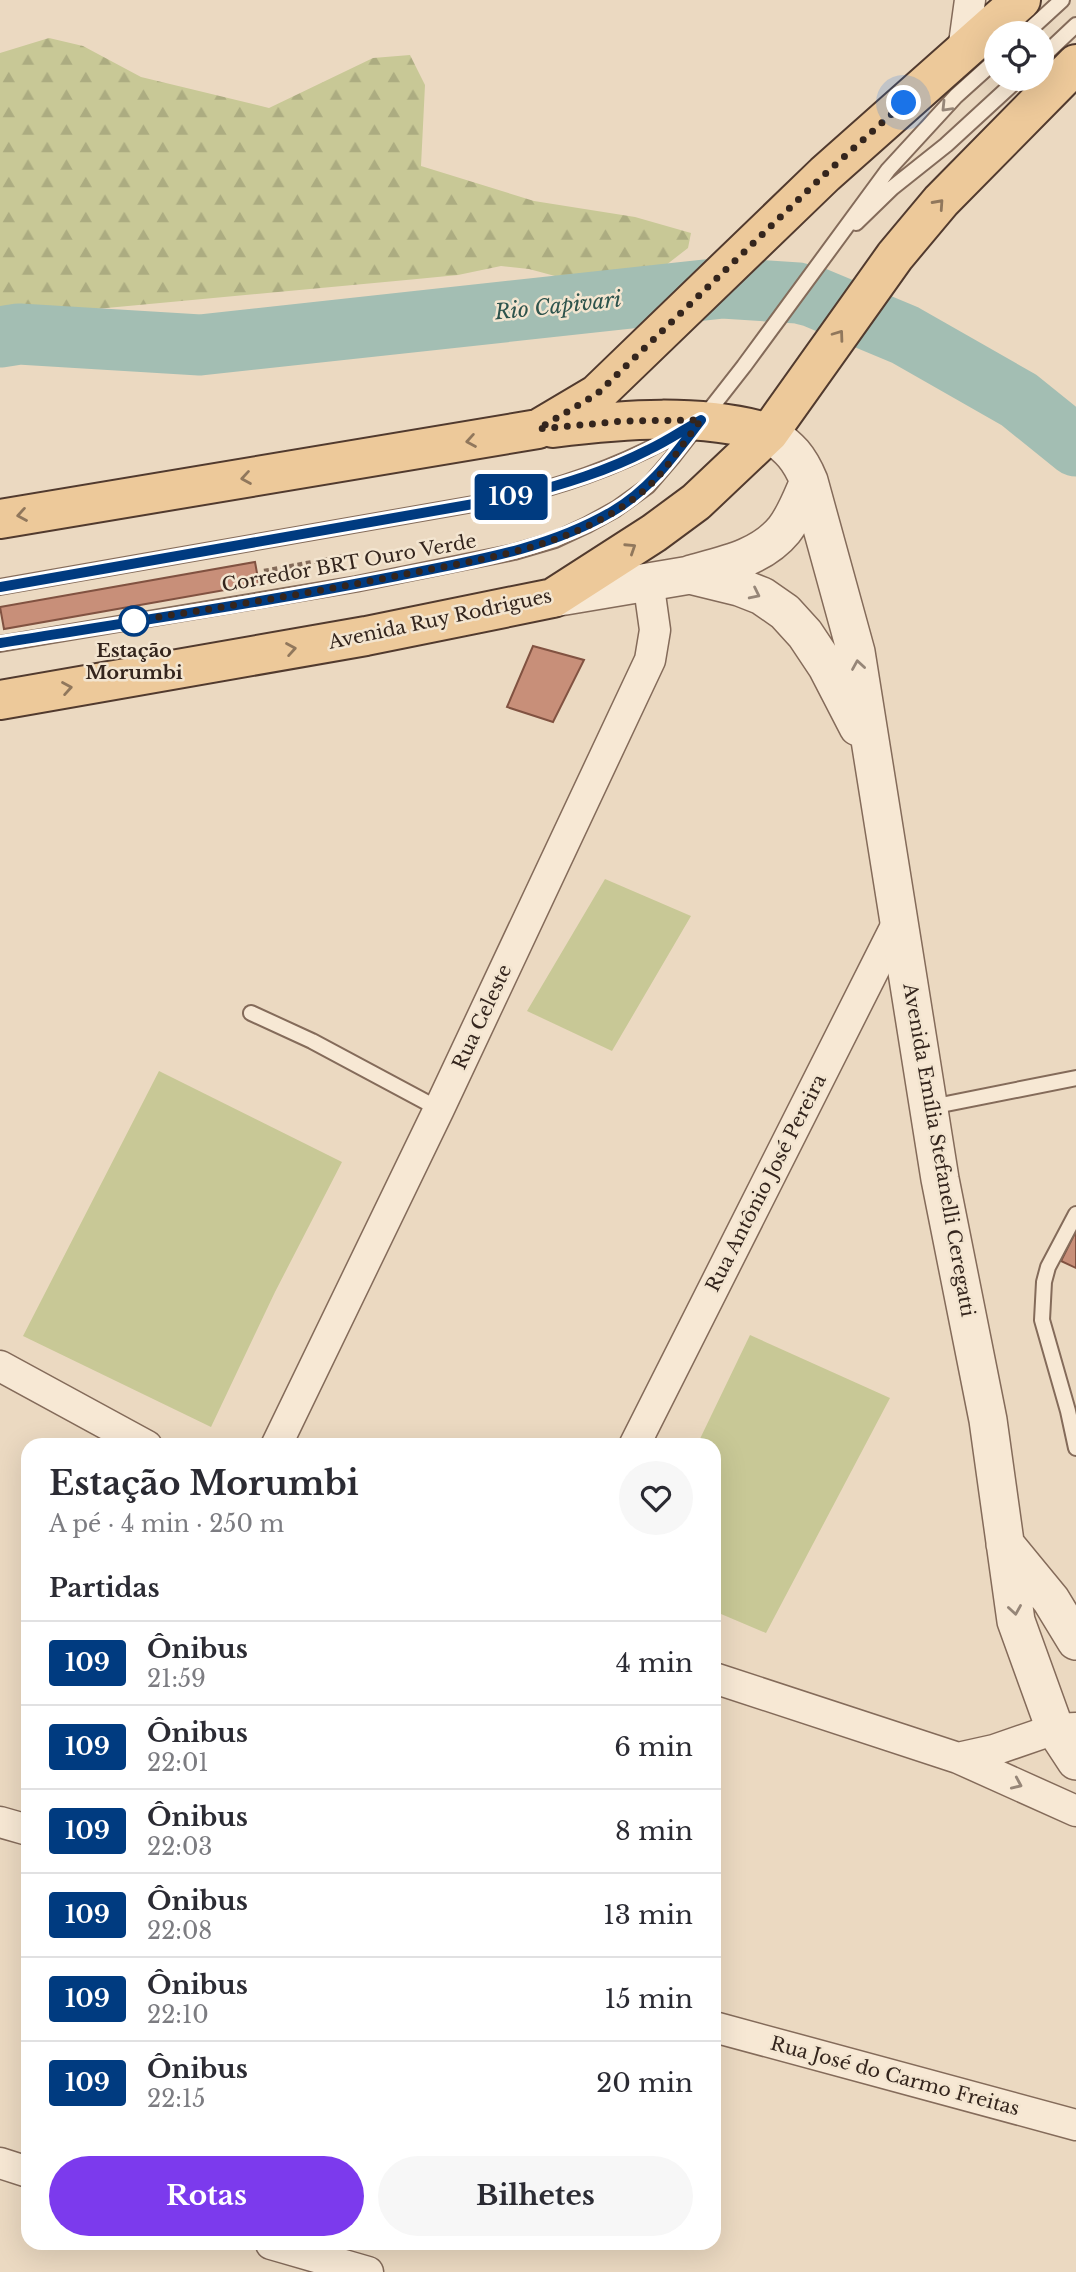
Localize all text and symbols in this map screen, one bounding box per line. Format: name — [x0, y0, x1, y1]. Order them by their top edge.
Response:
map controls — [984, 21, 1054, 91]
button: locate — [984, 21, 1054, 91]
your location — [886, 85, 921, 120]
one-way arrow — [941, 98, 954, 111]
one-way arrow — [931, 199, 943, 212]
water label: Rio Capivari — [493, 286, 623, 326]
one-way arrow — [831, 330, 843, 343]
one-way arrow — [465, 433, 477, 448]
one-way arrow — [240, 470, 252, 485]
line badge: 109 — [471, 474, 551, 520]
text: 109 — [489, 482, 533, 511]
one-way arrow — [16, 507, 28, 522]
street label: Corredor BRT Ouro Verde — [220, 529, 478, 597]
one-way arrow — [623, 543, 636, 556]
street label: Avenida Ruy Rodrigues — [325, 584, 554, 654]
one-way arrow — [748, 586, 760, 600]
marker: Estação Morumbi — [119, 606, 149, 636]
place label: Estação Morumbi — [85, 639, 183, 684]
one-way arrow — [285, 642, 297, 657]
one-way arrow — [851, 659, 866, 671]
one-way arrow — [61, 681, 73, 696]
street label: Rua Celeste — [448, 961, 516, 1073]
street label: Avenida Emília Stefanelli Ceregatti — [898, 980, 980, 1319]
street label: Rua Antônio José Pereira — [701, 1070, 831, 1296]
button: heart — [619, 1461, 693, 1535]
text: Estação Morumbi — [49, 1463, 359, 1504]
text: A pé · 4 min · 250 m — [49, 1510, 284, 1538]
text: Partidas — [49, 1572, 160, 1604]
one-way arrow — [1007, 1604, 1022, 1616]
text: Ônibus — [147, 1633, 248, 1665]
text: 4 min — [616, 1647, 693, 1679]
text: 109 — [65, 1648, 110, 1677]
text: 21:59 — [147, 1665, 206, 1693]
text: Ônibus — [147, 1717, 248, 1749]
text: 6 min — [614, 1731, 693, 1763]
text: 109 — [65, 1732, 110, 1761]
text: 22:01 — [147, 1749, 209, 1777]
one-way arrow — [1010, 1776, 1022, 1790]
text: Ônibus — [147, 1801, 248, 1833]
text: 8 min — [615, 1815, 693, 1847]
text: 109 — [65, 1816, 110, 1845]
text: 22:03 — [147, 1833, 212, 1861]
text: Ônibus — [147, 1885, 248, 1917]
text: 13 min — [603, 1899, 693, 1931]
text: 109 — [65, 1900, 110, 1929]
text: 22:08 — [147, 1917, 212, 1945]
text: Ônibus — [147, 1969, 248, 2001]
text: 15 min — [604, 1983, 693, 2015]
text: 109 — [65, 1984, 110, 2013]
text: 22:10 — [147, 2001, 209, 2029]
street label: Rua José do Carmo Freitas — [768, 2032, 1022, 2120]
text: Ônibus — [147, 2053, 248, 2085]
text: 20 min — [596, 2067, 693, 2099]
text: 109 — [65, 2068, 110, 2097]
text: 22:15 — [147, 2085, 205, 2113]
button: Rotas — [49, 2156, 364, 2236]
button: Bilhetes — [378, 2156, 693, 2236]

